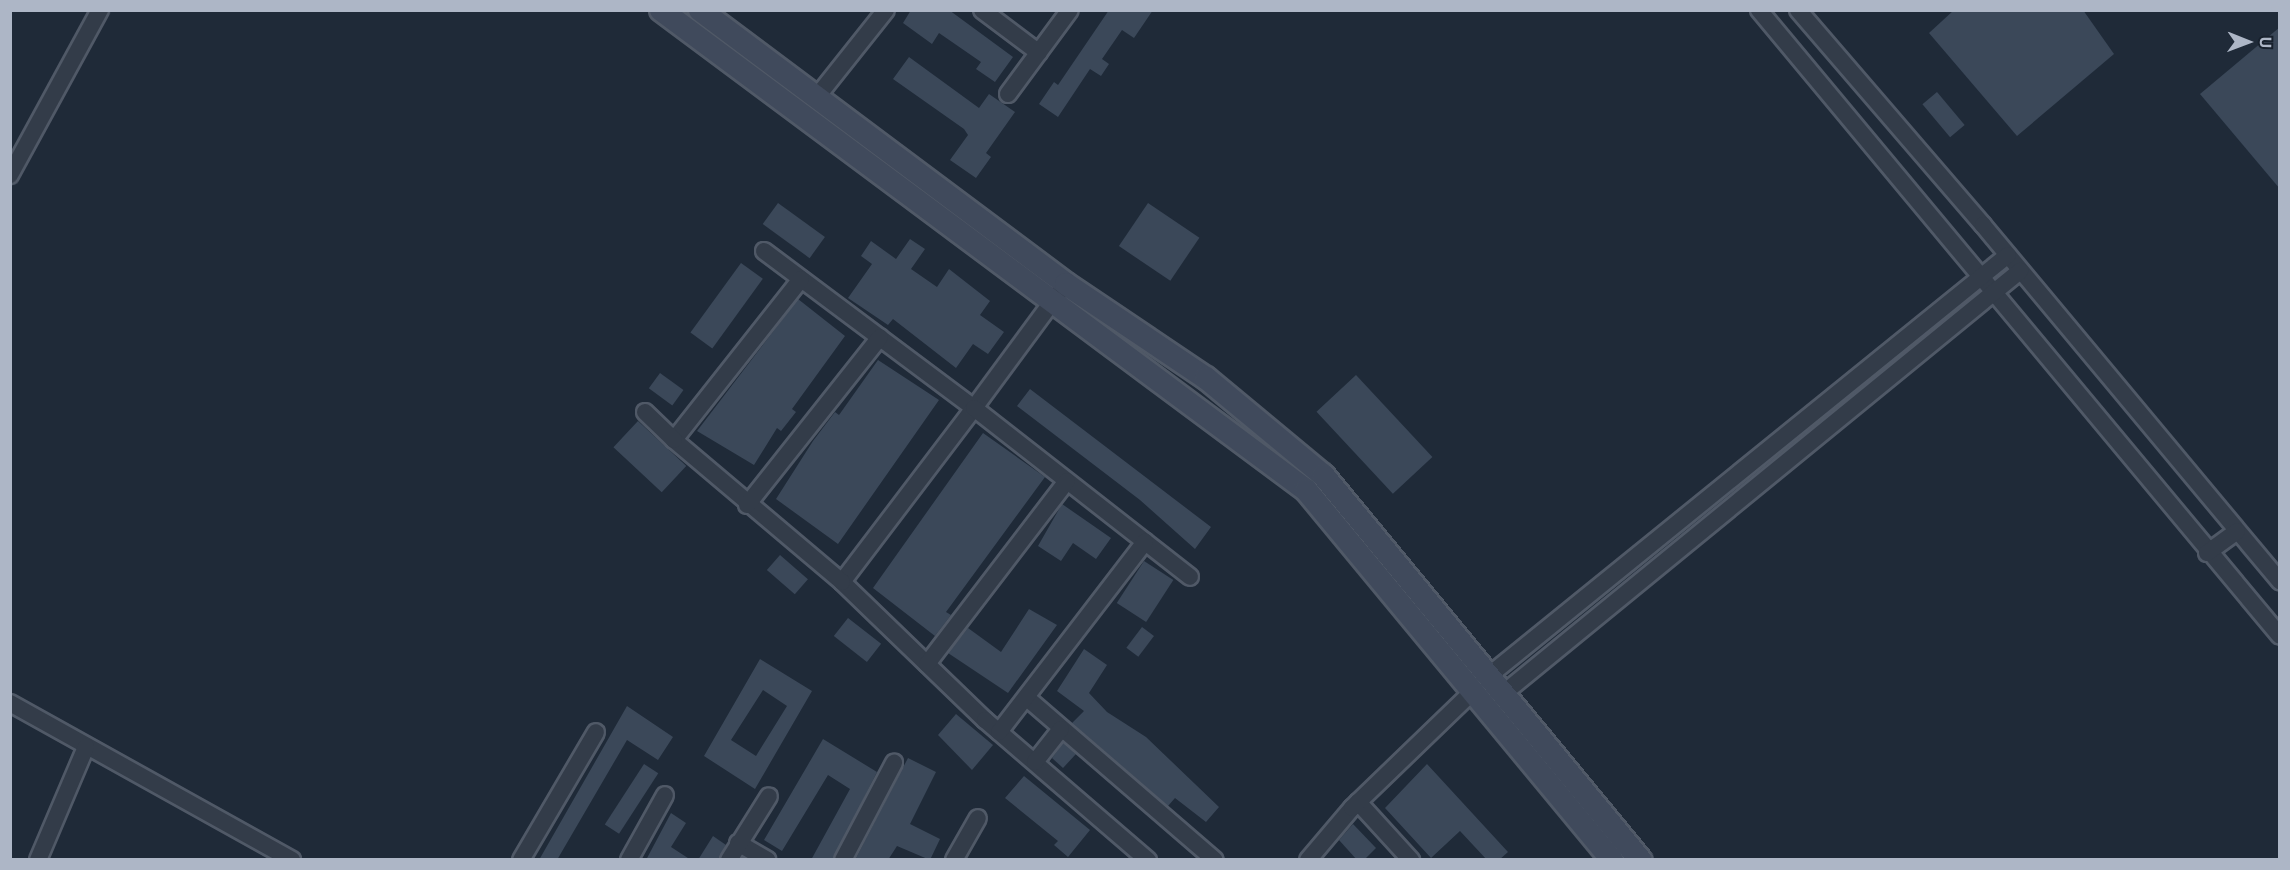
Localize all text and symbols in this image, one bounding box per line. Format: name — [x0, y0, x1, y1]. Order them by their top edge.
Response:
north arrow — [2218, 12, 2278, 72]
text: U — [2255, 36, 2277, 49]

